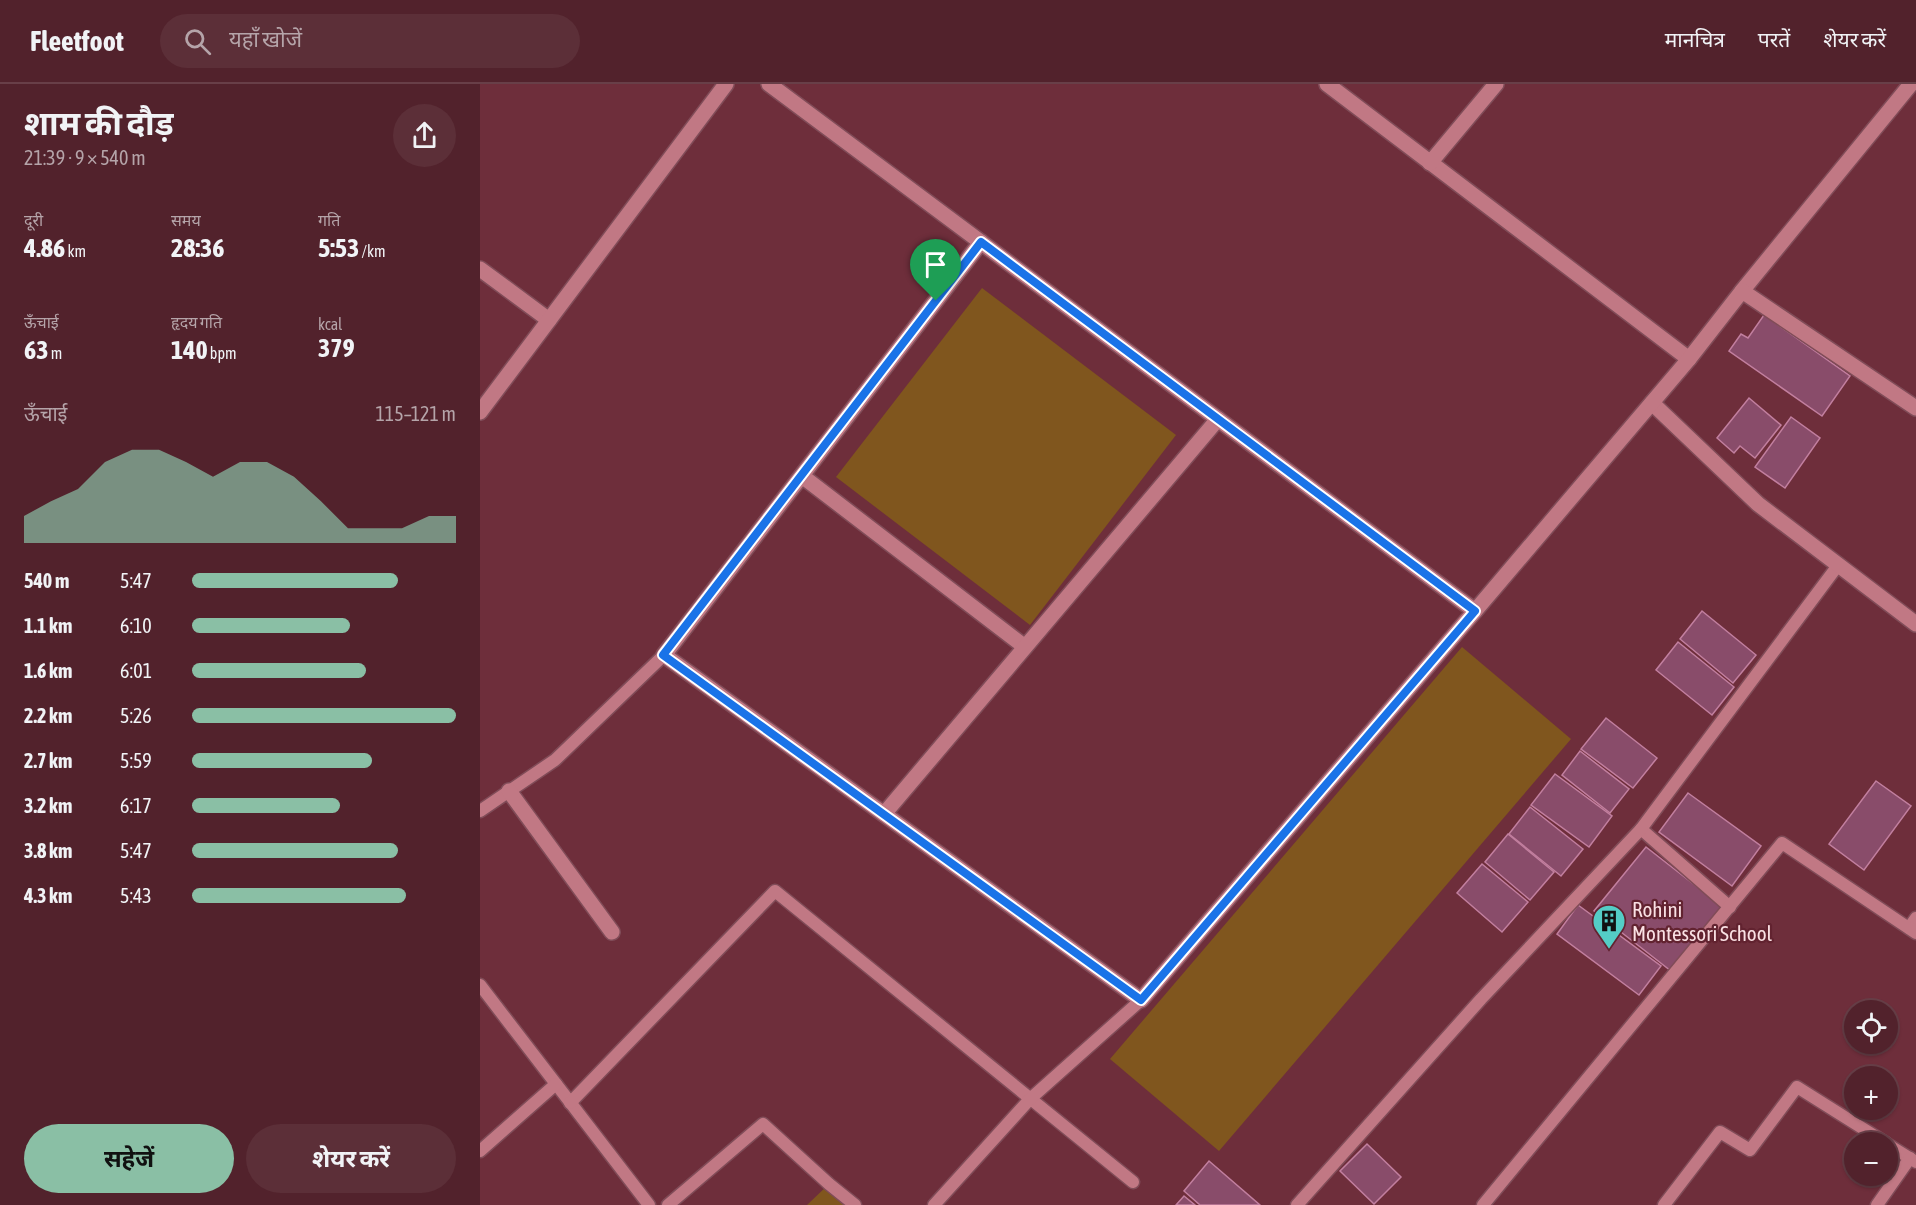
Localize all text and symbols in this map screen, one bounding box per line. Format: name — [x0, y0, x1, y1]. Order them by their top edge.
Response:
search box — [160, 14, 580, 68]
text: Fleetfoot — [30, 25, 124, 57]
icon: search — [181, 25, 214, 58]
text: यहाँ खोजें — [229, 26, 302, 52]
text: मानचित्र — [1665, 27, 1725, 51]
text: परतें — [1758, 27, 1790, 51]
text: शेयर करें — [1823, 27, 1886, 51]
text: शाम की दौड़ — [24, 104, 173, 142]
button: share — [393, 104, 456, 167]
text: 21:39 · 9 × 540 m — [24, 146, 146, 169]
text: दूरी — [24, 211, 43, 229]
text: समय — [171, 211, 201, 229]
text: गति — [318, 211, 340, 229]
text: 4.86 — [24, 233, 65, 263]
text: 28:36 — [171, 233, 225, 263]
text: 5:53 — [318, 233, 359, 263]
pin — [910, 239, 961, 301]
text: km — [65, 242, 86, 260]
text: /km — [359, 242, 385, 260]
icon: arrive — [919, 248, 952, 281]
text: ऊँचाई — [24, 313, 59, 331]
text: हृदय गति — [171, 313, 222, 331]
text: kcal — [318, 315, 342, 333]
text: 379 — [318, 333, 355, 363]
text: 63 — [24, 335, 48, 365]
text: 140 — [171, 335, 208, 365]
text: m — [48, 344, 62, 362]
text: bpm — [208, 344, 237, 362]
text: ऊँचाई — [24, 402, 67, 425]
text: 115–121 m — [375, 402, 456, 425]
text: 540 m — [24, 569, 69, 592]
text: 5:47 — [120, 569, 152, 592]
text: 1.1 km — [24, 614, 72, 637]
text: 6:10 — [120, 614, 152, 637]
text: 1.6 km — [24, 659, 72, 682]
text: 6:01 — [120, 659, 152, 682]
text: 2.2 km — [24, 704, 72, 727]
text: 5:26 — [120, 704, 152, 727]
text: 2.7 km — [24, 749, 72, 772]
text: 5:59 — [120, 749, 152, 772]
text: 3.2 km — [24, 794, 72, 817]
text: 6:17 — [120, 794, 152, 817]
text: 3.8 km — [24, 839, 72, 862]
text: 5:47 — [120, 839, 152, 862]
text: 4.3 km — [24, 884, 72, 907]
text: 5:43 — [120, 884, 152, 907]
place label: Rohini Montessori School — [1632, 897, 1773, 945]
building icon: Rohini Montessori School — [1591, 903, 1627, 950]
map controls — [1844, 1000, 1898, 1186]
button: locate — [1844, 1000, 1898, 1054]
button: + — [1844, 1066, 1898, 1120]
button: सहेजें — [24, 1124, 234, 1193]
button: शेयर करें — [246, 1124, 456, 1193]
button: − — [1844, 1132, 1898, 1186]

